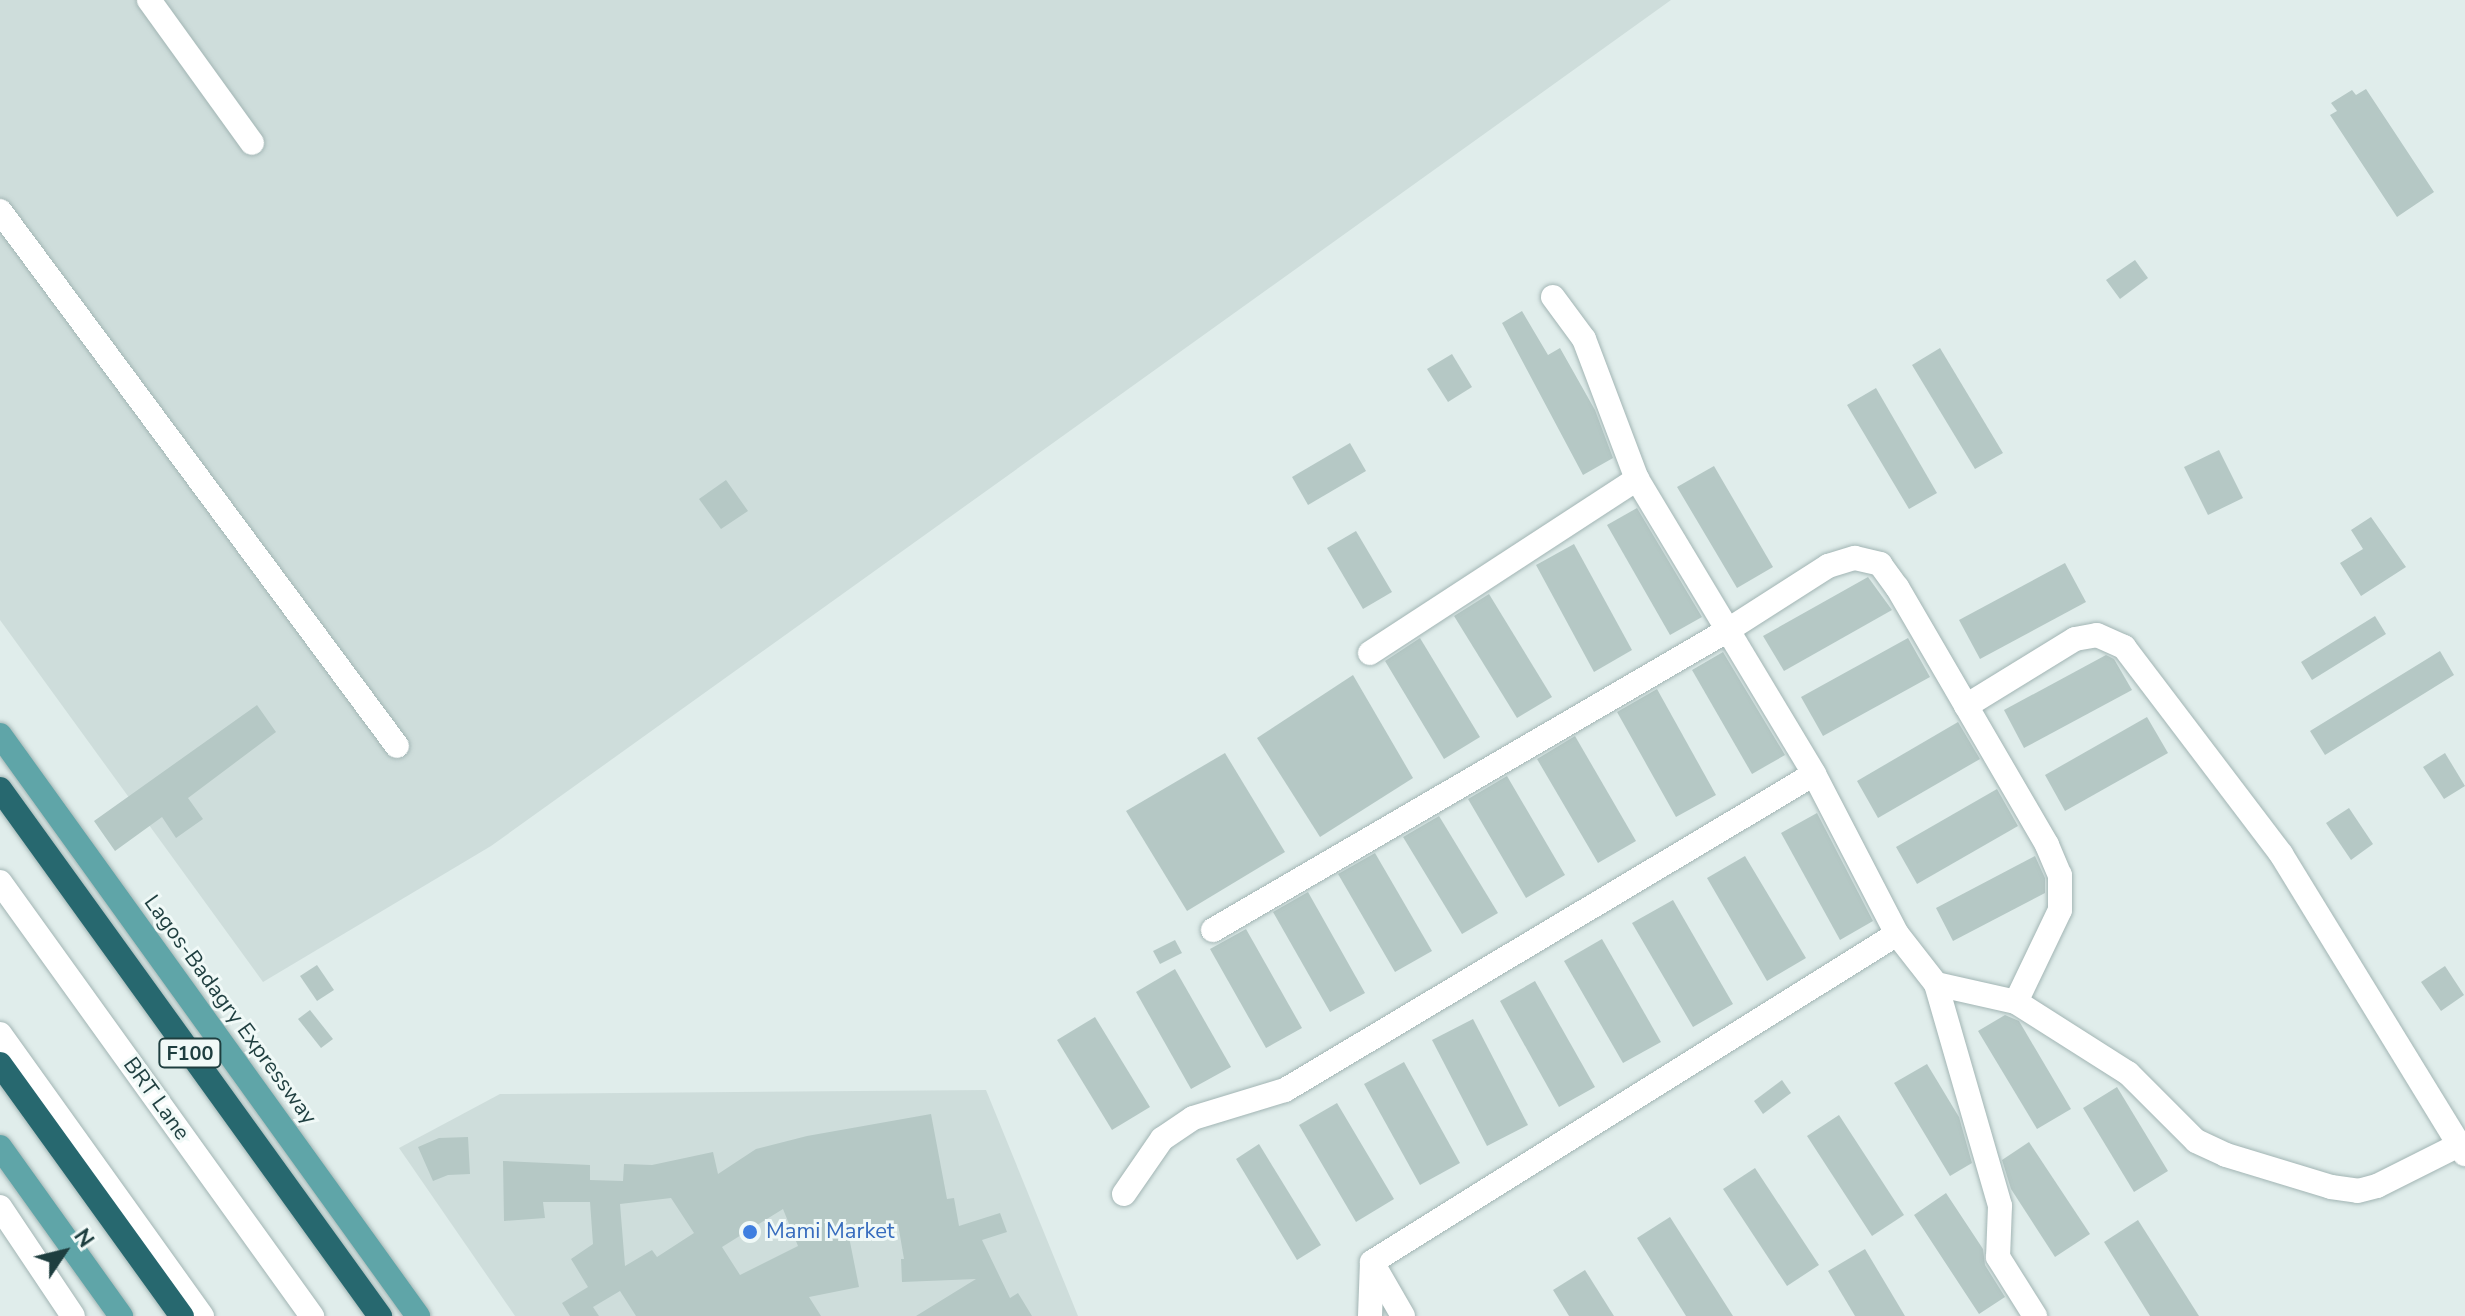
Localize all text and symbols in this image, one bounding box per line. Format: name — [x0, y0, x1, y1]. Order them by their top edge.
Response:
street label: Lagos-Badagry Expressway — [138, 890, 322, 1130]
road number: F100 — [158, 1037, 222, 1069]
street label: BRT Lane — [117, 1052, 195, 1146]
north arrow — [24, 1212, 104, 1292]
place label: Mami Market — [766, 1219, 895, 1245]
text: N — [67, 1223, 101, 1254]
marker: Mami Market — [741, 1223, 759, 1241]

